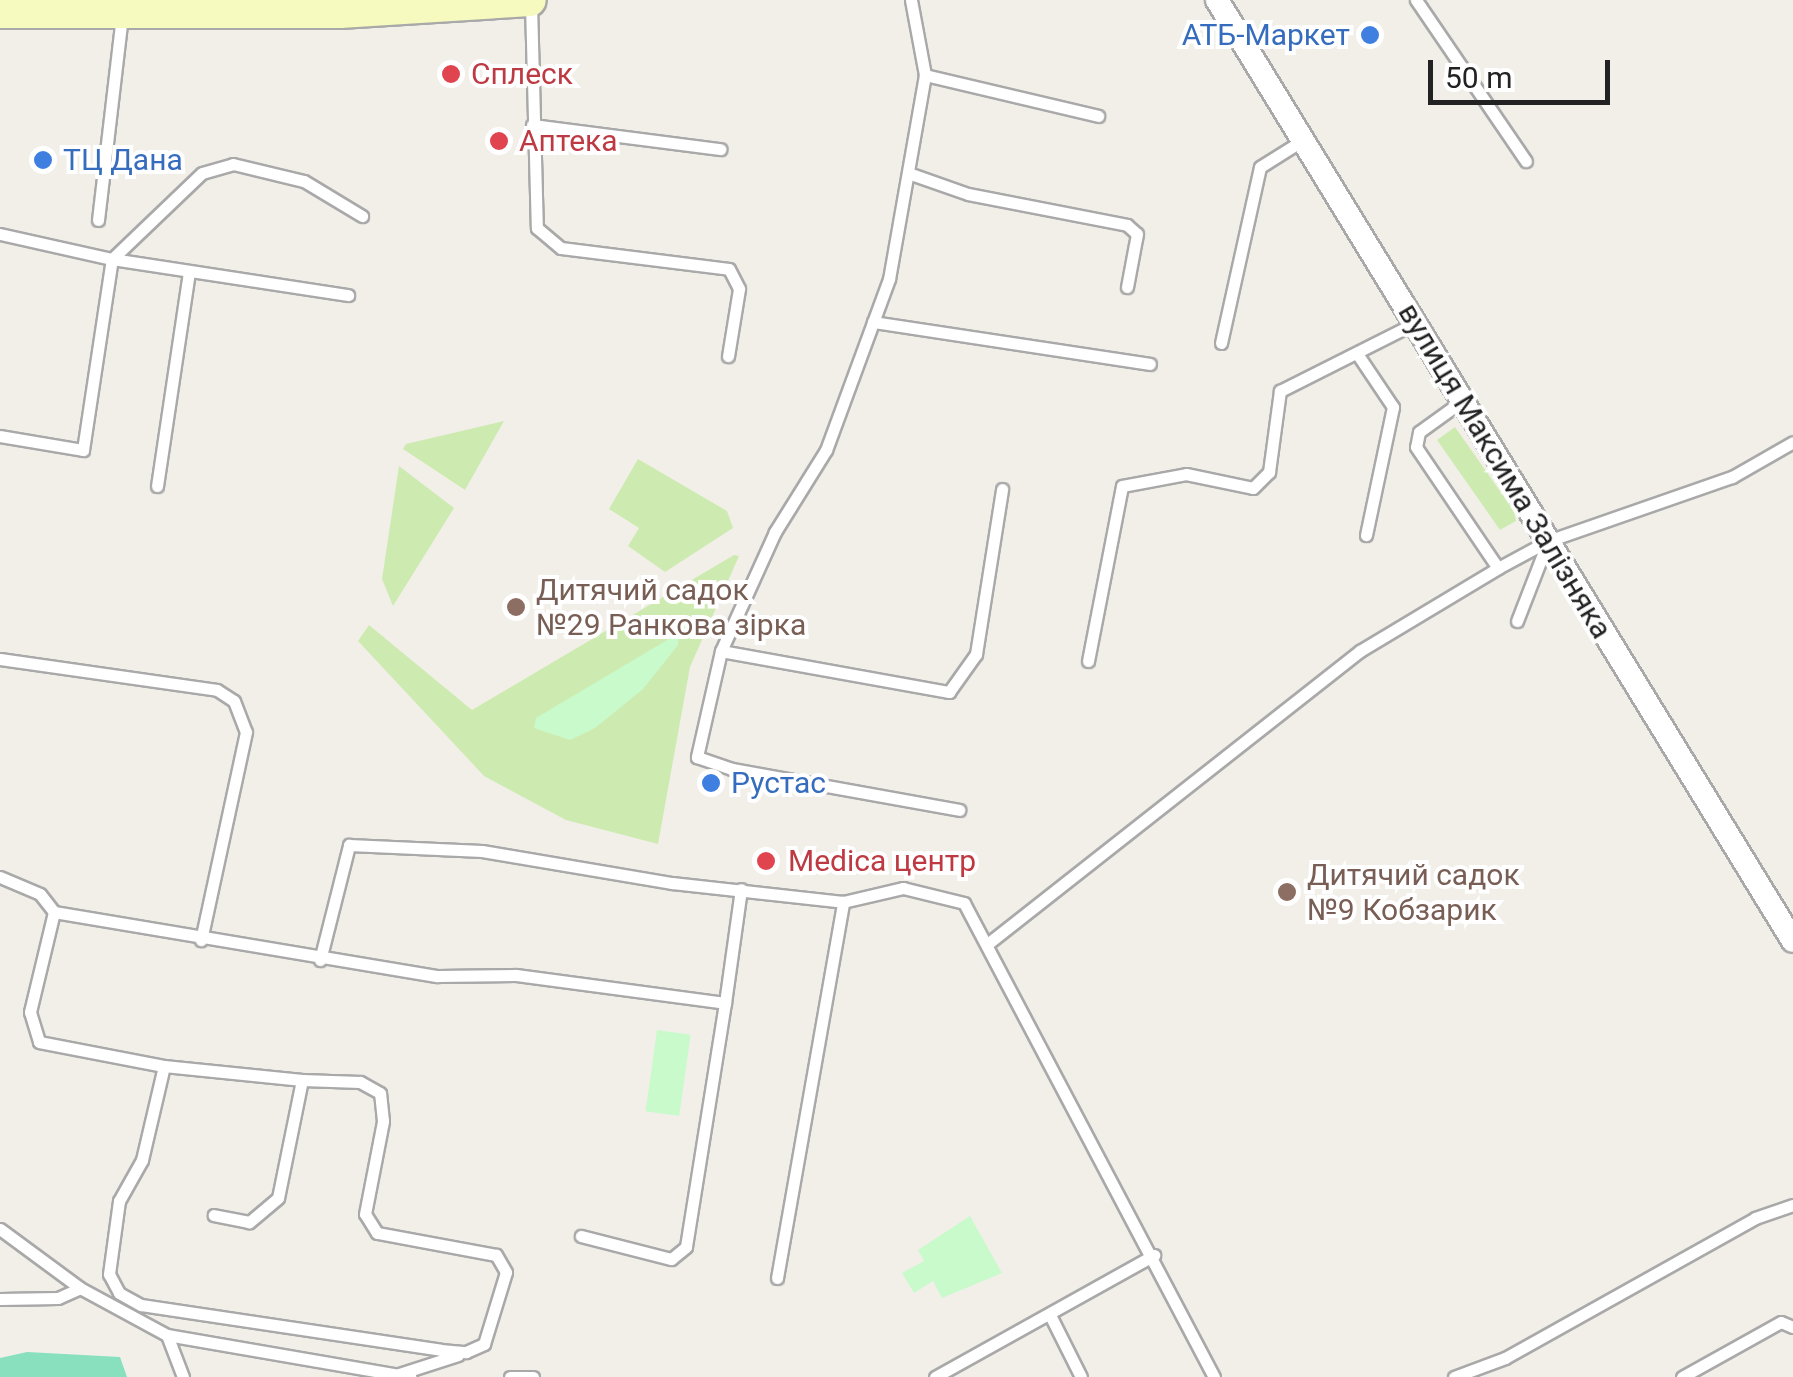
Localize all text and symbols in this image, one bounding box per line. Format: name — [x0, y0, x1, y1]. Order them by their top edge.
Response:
place label: АТБ-Маркет — [1182, 17, 1350, 53]
marker: АТБ-Маркет — [1359, 24, 1381, 46]
scale bar — [1433, 40, 1616, 102]
place label: Сплеск — [471, 56, 573, 92]
text: 50 m — [1445, 60, 1512, 95]
marker: Сплеск — [440, 63, 462, 85]
place label: Аптека — [519, 123, 618, 159]
marker: Аптека — [488, 130, 510, 152]
place label: ТЦ Дана — [63, 142, 183, 178]
marker: ТЦ Дана — [32, 149, 54, 171]
street label: вулиця Максима Залізняка — [1390, 297, 1620, 645]
place label: Дитячий садок №29 Ранкова зірка — [536, 572, 806, 642]
marker: Дитячий садок №29 Ранкова зірка — [505, 596, 527, 618]
place label: Рустас — [731, 765, 826, 801]
marker: Рустас — [700, 772, 722, 794]
place label: Medica центр — [788, 843, 976, 879]
marker: Medica центр — [753, 848, 779, 874]
place label: Дитячий садок №9 Кобзарик — [1307, 857, 1520, 928]
marker: Дитячий садок №9 Кобзарик — [1276, 881, 1298, 903]

